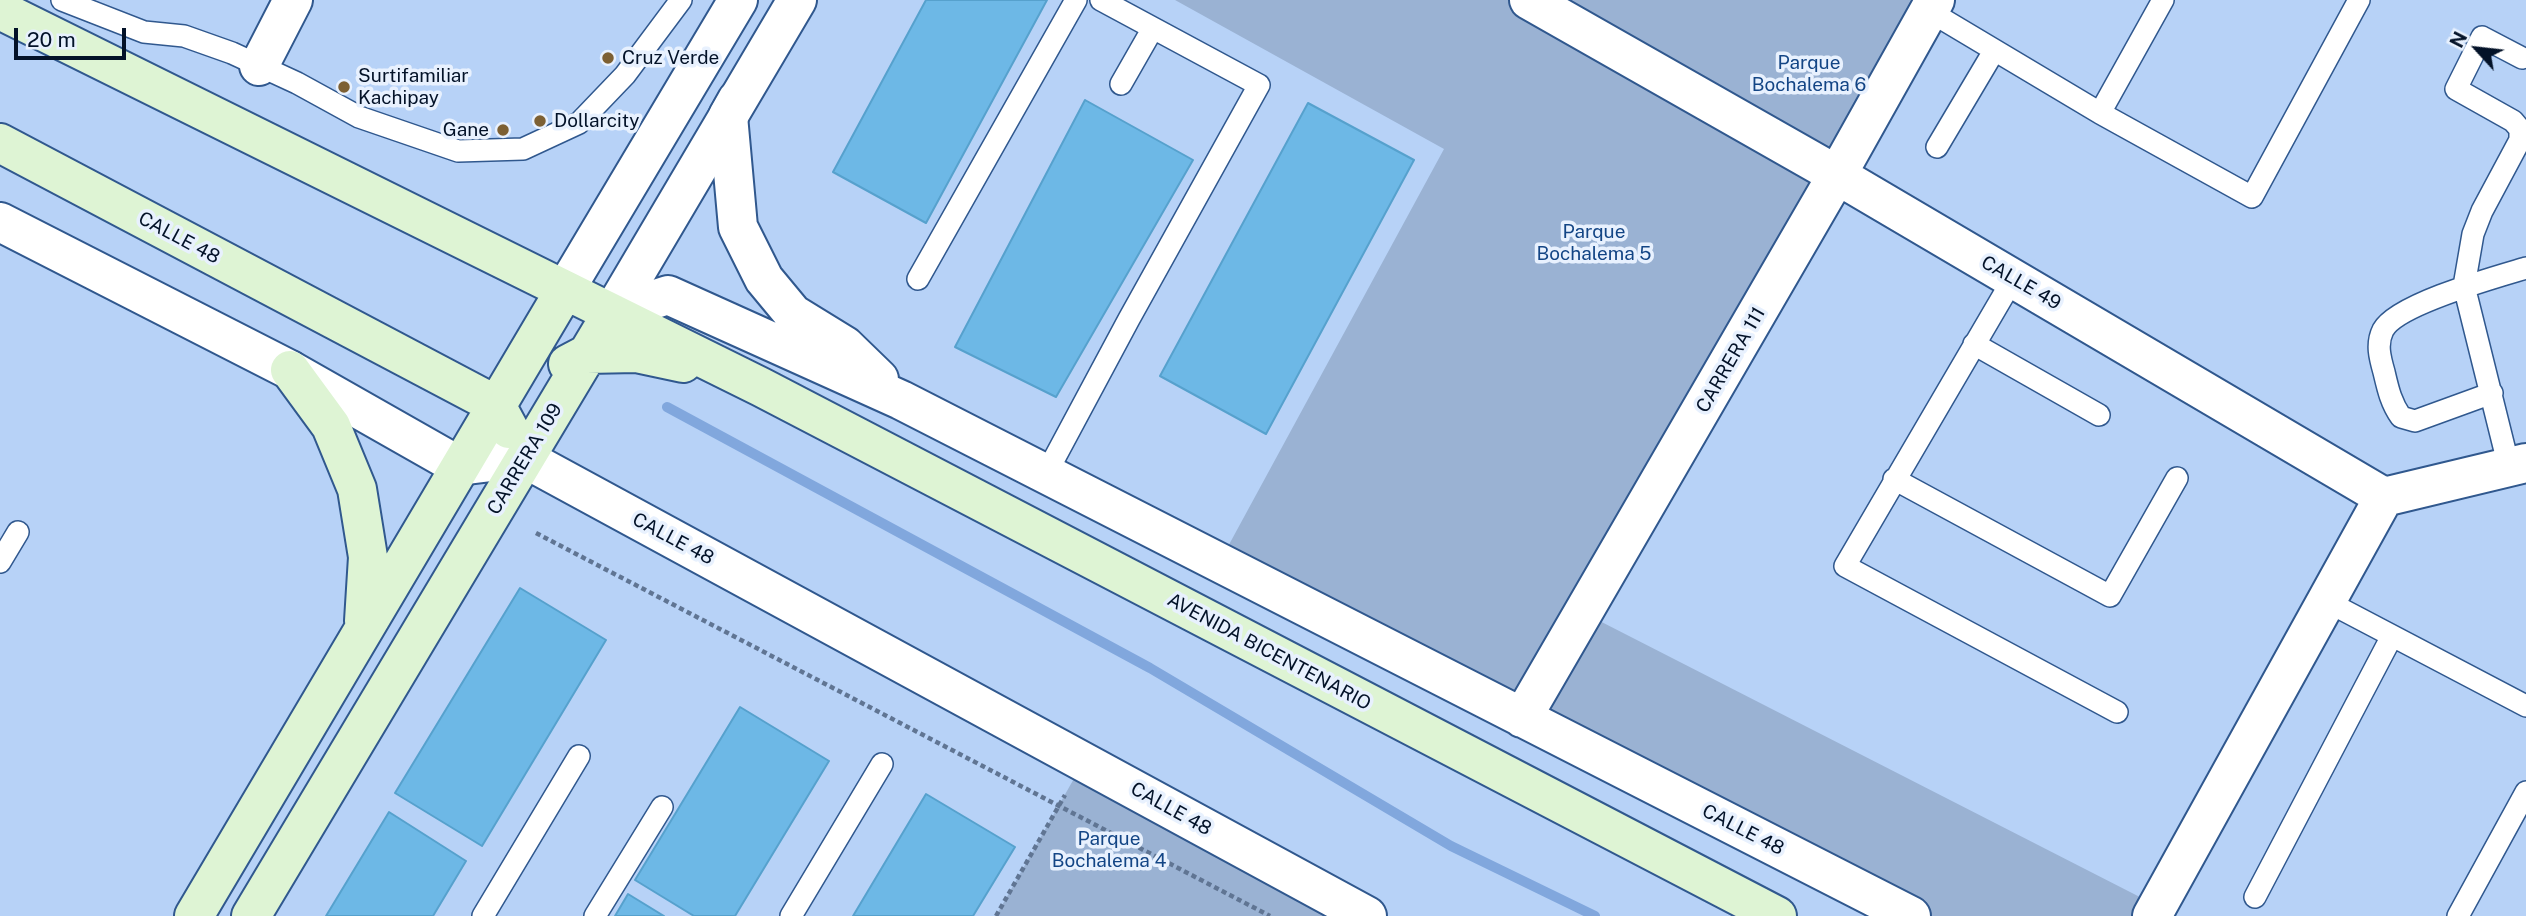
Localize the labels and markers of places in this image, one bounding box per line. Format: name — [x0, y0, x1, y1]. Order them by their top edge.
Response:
place label: Cruz Verde — [622, 47, 719, 69]
marker: Cruz Verde — [600, 50, 616, 66]
place label: Surtifamiliar Kachipay — [358, 65, 469, 109]
marker: Surtifamiliar Kachipay — [336, 79, 352, 95]
place label: Dollarcity — [554, 110, 639, 132]
marker: Dollarcity — [532, 113, 548, 129]
place label: Gane — [443, 119, 489, 141]
marker: Gane — [495, 122, 511, 138]

